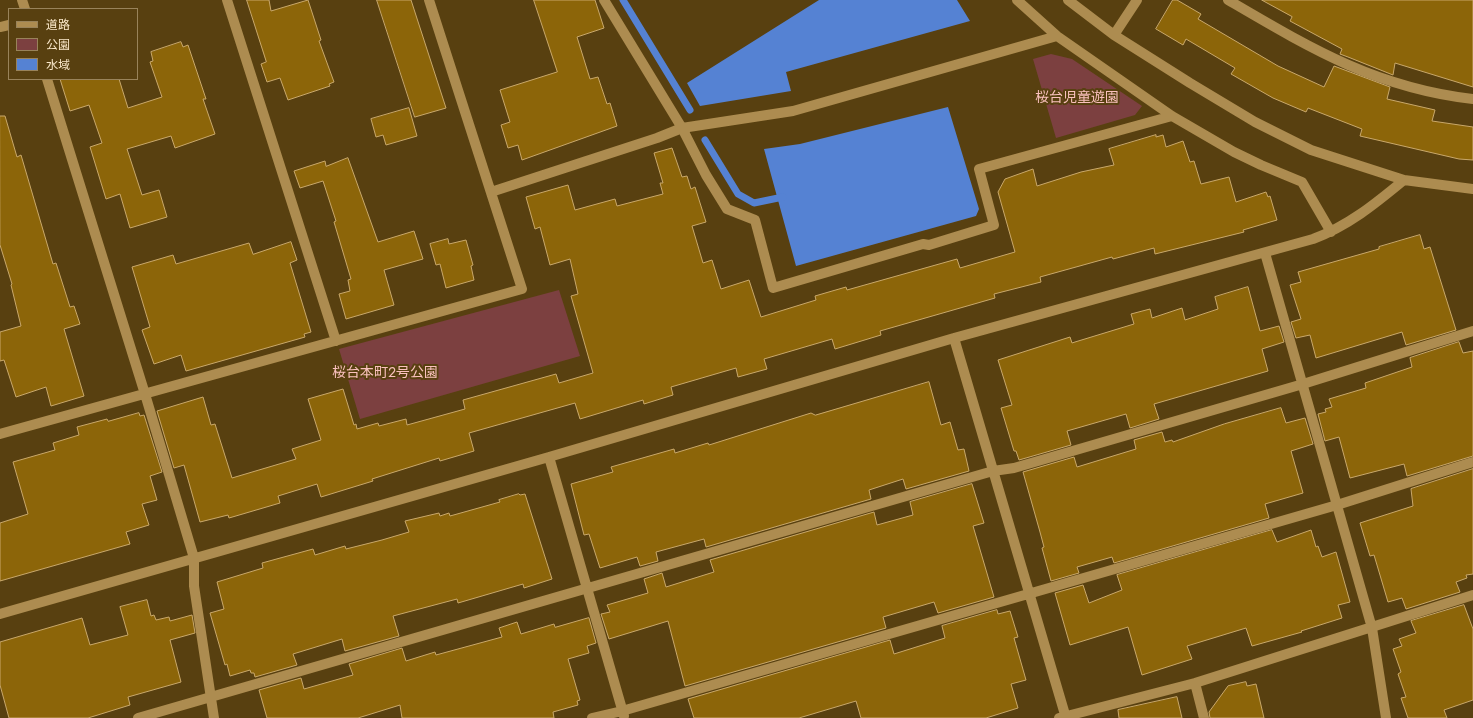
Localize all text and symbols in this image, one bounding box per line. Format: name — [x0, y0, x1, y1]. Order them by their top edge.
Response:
legend — [8, 8, 138, 80]
text: 道路 — [46, 16, 70, 34]
text: 公園 — [46, 36, 70, 54]
text: 水域 — [46, 56, 70, 74]
park label: 桜台児童遊園 — [1035, 91, 1119, 107]
park label: 桜台本町２号公園 — [332, 366, 438, 382]

